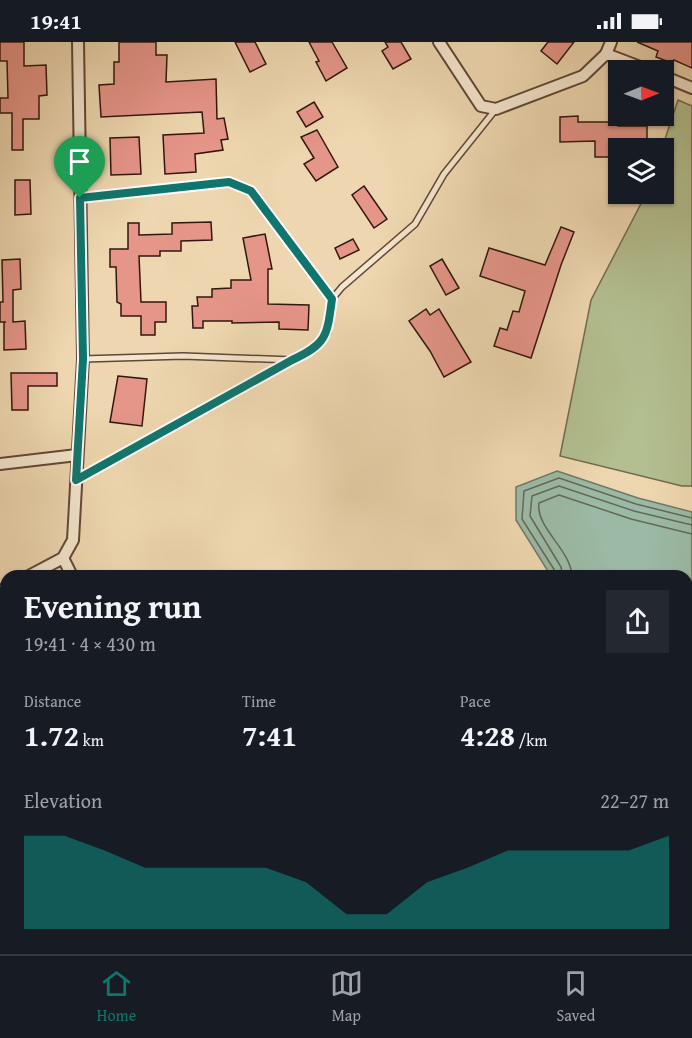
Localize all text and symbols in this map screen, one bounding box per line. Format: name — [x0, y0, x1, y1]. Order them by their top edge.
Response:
text: 19:41 — [30, 5, 82, 37]
north arrow — [608, 60, 674, 126]
map controls — [608, 60, 674, 204]
pin — [54, 136, 105, 198]
button: layers — [608, 138, 674, 204]
icon: arrive — [63, 145, 96, 178]
text: Evening run — [24, 582, 201, 630]
button: share — [606, 590, 669, 653]
text: 19:41 · 4 × 430 m — [24, 629, 156, 658]
text: Distance — [24, 689, 81, 713]
text: Time — [242, 689, 276, 713]
text: Pace — [460, 689, 491, 713]
text: 1.72 — [24, 713, 79, 757]
text: 7:41 — [242, 713, 297, 757]
text: 4:28 — [460, 713, 515, 757]
text: km — [79, 728, 104, 752]
text: /km — [515, 728, 547, 752]
text: Elevation — [24, 786, 102, 815]
text: 22–27 m — [600, 786, 669, 815]
tab: Home — [97, 967, 136, 1027]
tab: Map — [330, 967, 363, 1027]
tab: Saved — [556, 967, 595, 1027]

